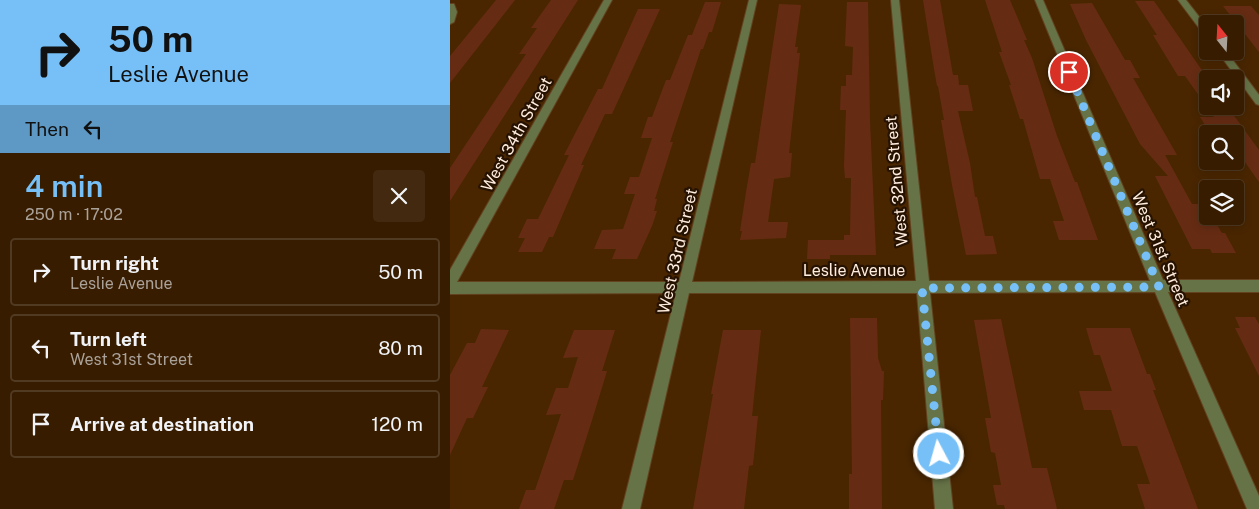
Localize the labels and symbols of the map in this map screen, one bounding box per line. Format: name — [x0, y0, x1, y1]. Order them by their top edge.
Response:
north arrow — [1199, 15, 1244, 60]
pin — [1048, 51, 1090, 93]
street label: West 34th Street — [477, 74, 556, 195]
street label: West 32nd Street — [881, 115, 912, 247]
street label: West 33rd Street — [654, 187, 701, 316]
street label: West 31st Street — [1128, 189, 1193, 309]
street label: Leslie Avenue — [803, 261, 905, 280]
position arrow — [912, 427, 964, 479]

